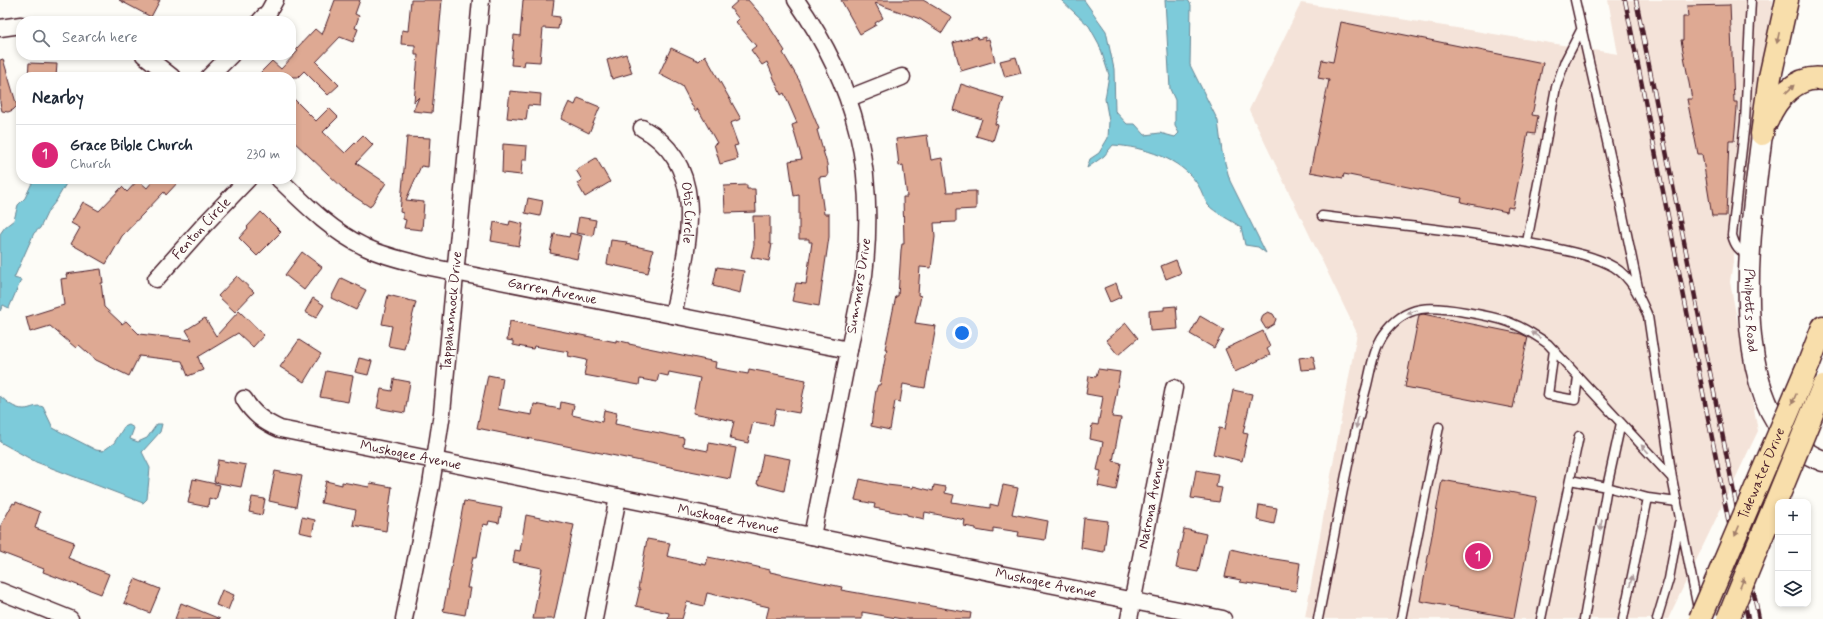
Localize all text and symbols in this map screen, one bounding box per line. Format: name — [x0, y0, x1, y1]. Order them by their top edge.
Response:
search box — [16, 16, 296, 60]
icon: search — [30, 27, 52, 49]
text: Search here — [62, 28, 138, 48]
one-way arrow — [1775, 32, 1781, 44]
one-way arrow — [1785, 85, 1795, 94]
text: Nearby — [32, 87, 84, 109]
text: Grace Bible Church — [70, 136, 193, 156]
text: 1 — [42, 146, 48, 163]
text: 230 m — [246, 146, 280, 163]
text: Church — [70, 156, 111, 173]
street label: Otis Circle — [676, 180, 698, 244]
street label: Fenton Circle — [168, 193, 235, 264]
street label: Summers Drive — [843, 237, 875, 335]
street label: Tappahannock Drive — [437, 251, 466, 371]
street label: Philpotts Road — [1740, 268, 1762, 354]
street label: Garren Avenue — [506, 274, 599, 309]
one-way arrow — [1406, 309, 1418, 315]
your location — [952, 323, 972, 343]
one-way arrow — [1531, 331, 1542, 340]
one-way arrow — [1790, 393, 1797, 405]
one-way arrow — [1354, 417, 1360, 429]
street label: Tidewater Drive — [1734, 425, 1789, 522]
street label: Muskogee Avenue — [358, 436, 463, 474]
one-way arrow — [1641, 444, 1650, 455]
street label: Natrona Avenue — [1134, 456, 1169, 550]
map controls — [1775, 499, 1811, 607]
button: + — [1775, 499, 1811, 535]
street label: Muskogee Avenue — [676, 500, 781, 538]
one-way arrow — [1597, 519, 1603, 532]
one-way arrow — [1734, 526, 1740, 537]
button: − — [1775, 535, 1811, 571]
pin: 1 — [1465, 541, 1491, 571]
street label: Muskogee Avenue — [994, 564, 1098, 602]
button: layers — [1775, 571, 1811, 607]
one-way arrow — [1628, 575, 1634, 587]
one-way arrow — [1740, 576, 1746, 588]

